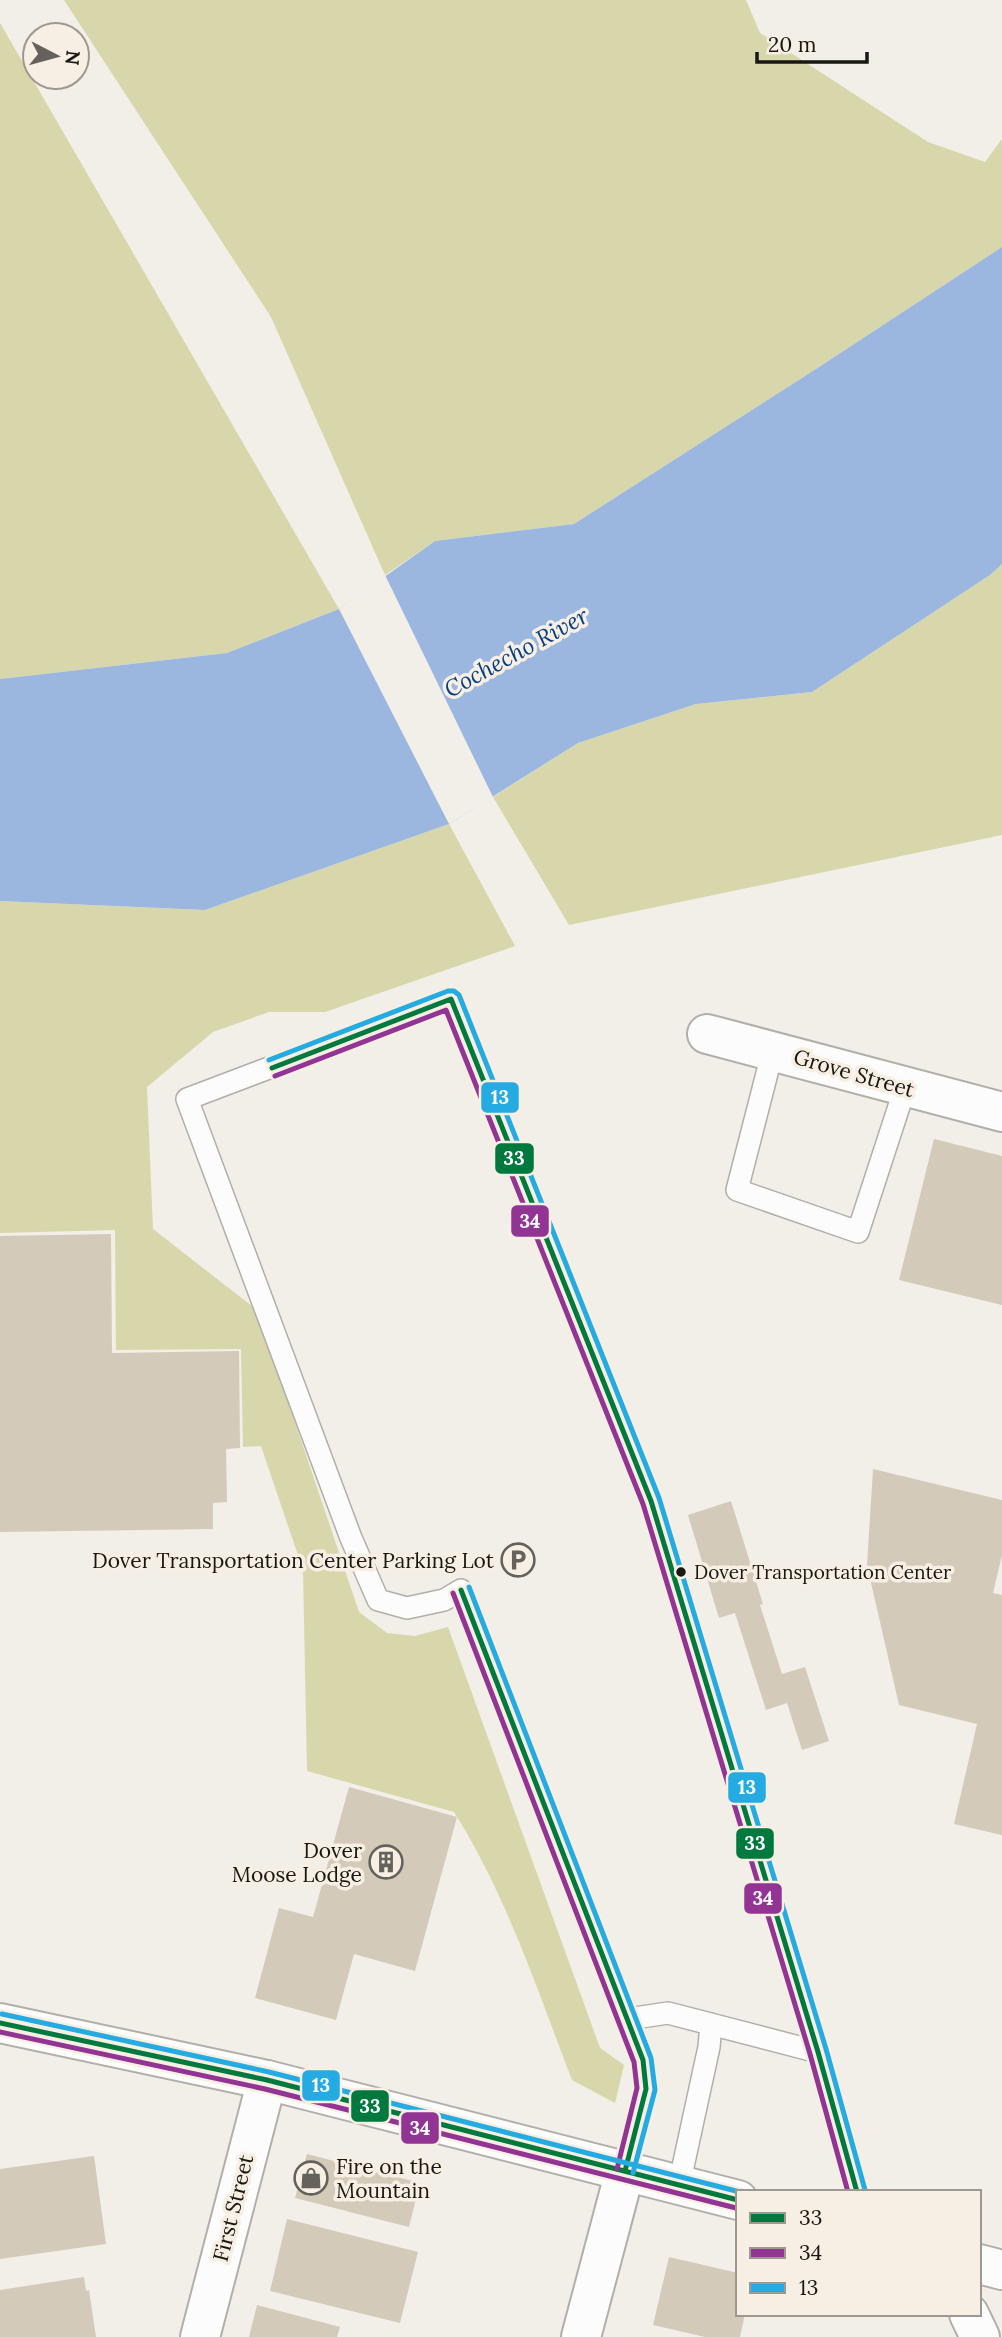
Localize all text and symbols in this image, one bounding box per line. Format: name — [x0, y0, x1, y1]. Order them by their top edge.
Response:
north arrow — [21, 21, 91, 91]
scale bar — [757, 21, 867, 65]
text: 20 m — [768, 31, 817, 58]
text: N — [60, 49, 86, 67]
water label: Cochecho River — [439, 600, 594, 704]
street label: Grove Street — [791, 1043, 918, 1103]
line badge: 13 — [480, 1081, 520, 1114]
text: 13 — [491, 1085, 509, 1109]
line badge: 33 — [494, 1142, 535, 1175]
text: 33 — [503, 1146, 525, 1170]
line badge: 34 — [510, 1204, 550, 1238]
text: 34 — [519, 1209, 541, 1233]
parking icon: Dover Transportation Center Parking Lot — [499, 1541, 537, 1579]
place label: Dover Transportation Center Parking Lot — [92, 1547, 495, 1574]
place label: Dover Transportation Center — [694, 1560, 952, 1584]
marker: Dover Transportation Center — [674, 1565, 688, 1579]
line badge: 13 — [727, 1771, 767, 1804]
text: 13 — [738, 1775, 756, 1799]
line badge: 33 — [735, 1827, 775, 1860]
text: 33 — [744, 1831, 766, 1855]
place label: Dover Moose Lodge — [232, 1837, 362, 1888]
building icon: Dover Moose Lodge — [367, 1843, 405, 1881]
line badge: 34 — [743, 1882, 783, 1915]
text: 34 — [752, 1886, 774, 1910]
line badge: 13 — [301, 2069, 341, 2102]
text: 13 — [312, 2073, 330, 2097]
line badge: 33 — [350, 2089, 390, 2123]
text: 33 — [359, 2094, 381, 2118]
line badge: 34 — [400, 2111, 440, 2145]
text: 34 — [409, 2116, 431, 2140]
street label: First Street — [207, 2151, 260, 2264]
place label: Fire on the Mountain — [336, 2153, 442, 2204]
shop icon: Fire on the Mountain — [292, 2159, 330, 2197]
legend — [736, 2190, 981, 2316]
text: 33 — [799, 2204, 822, 2231]
text: 34 — [799, 2239, 822, 2266]
text: 13 — [799, 2274, 818, 2301]

